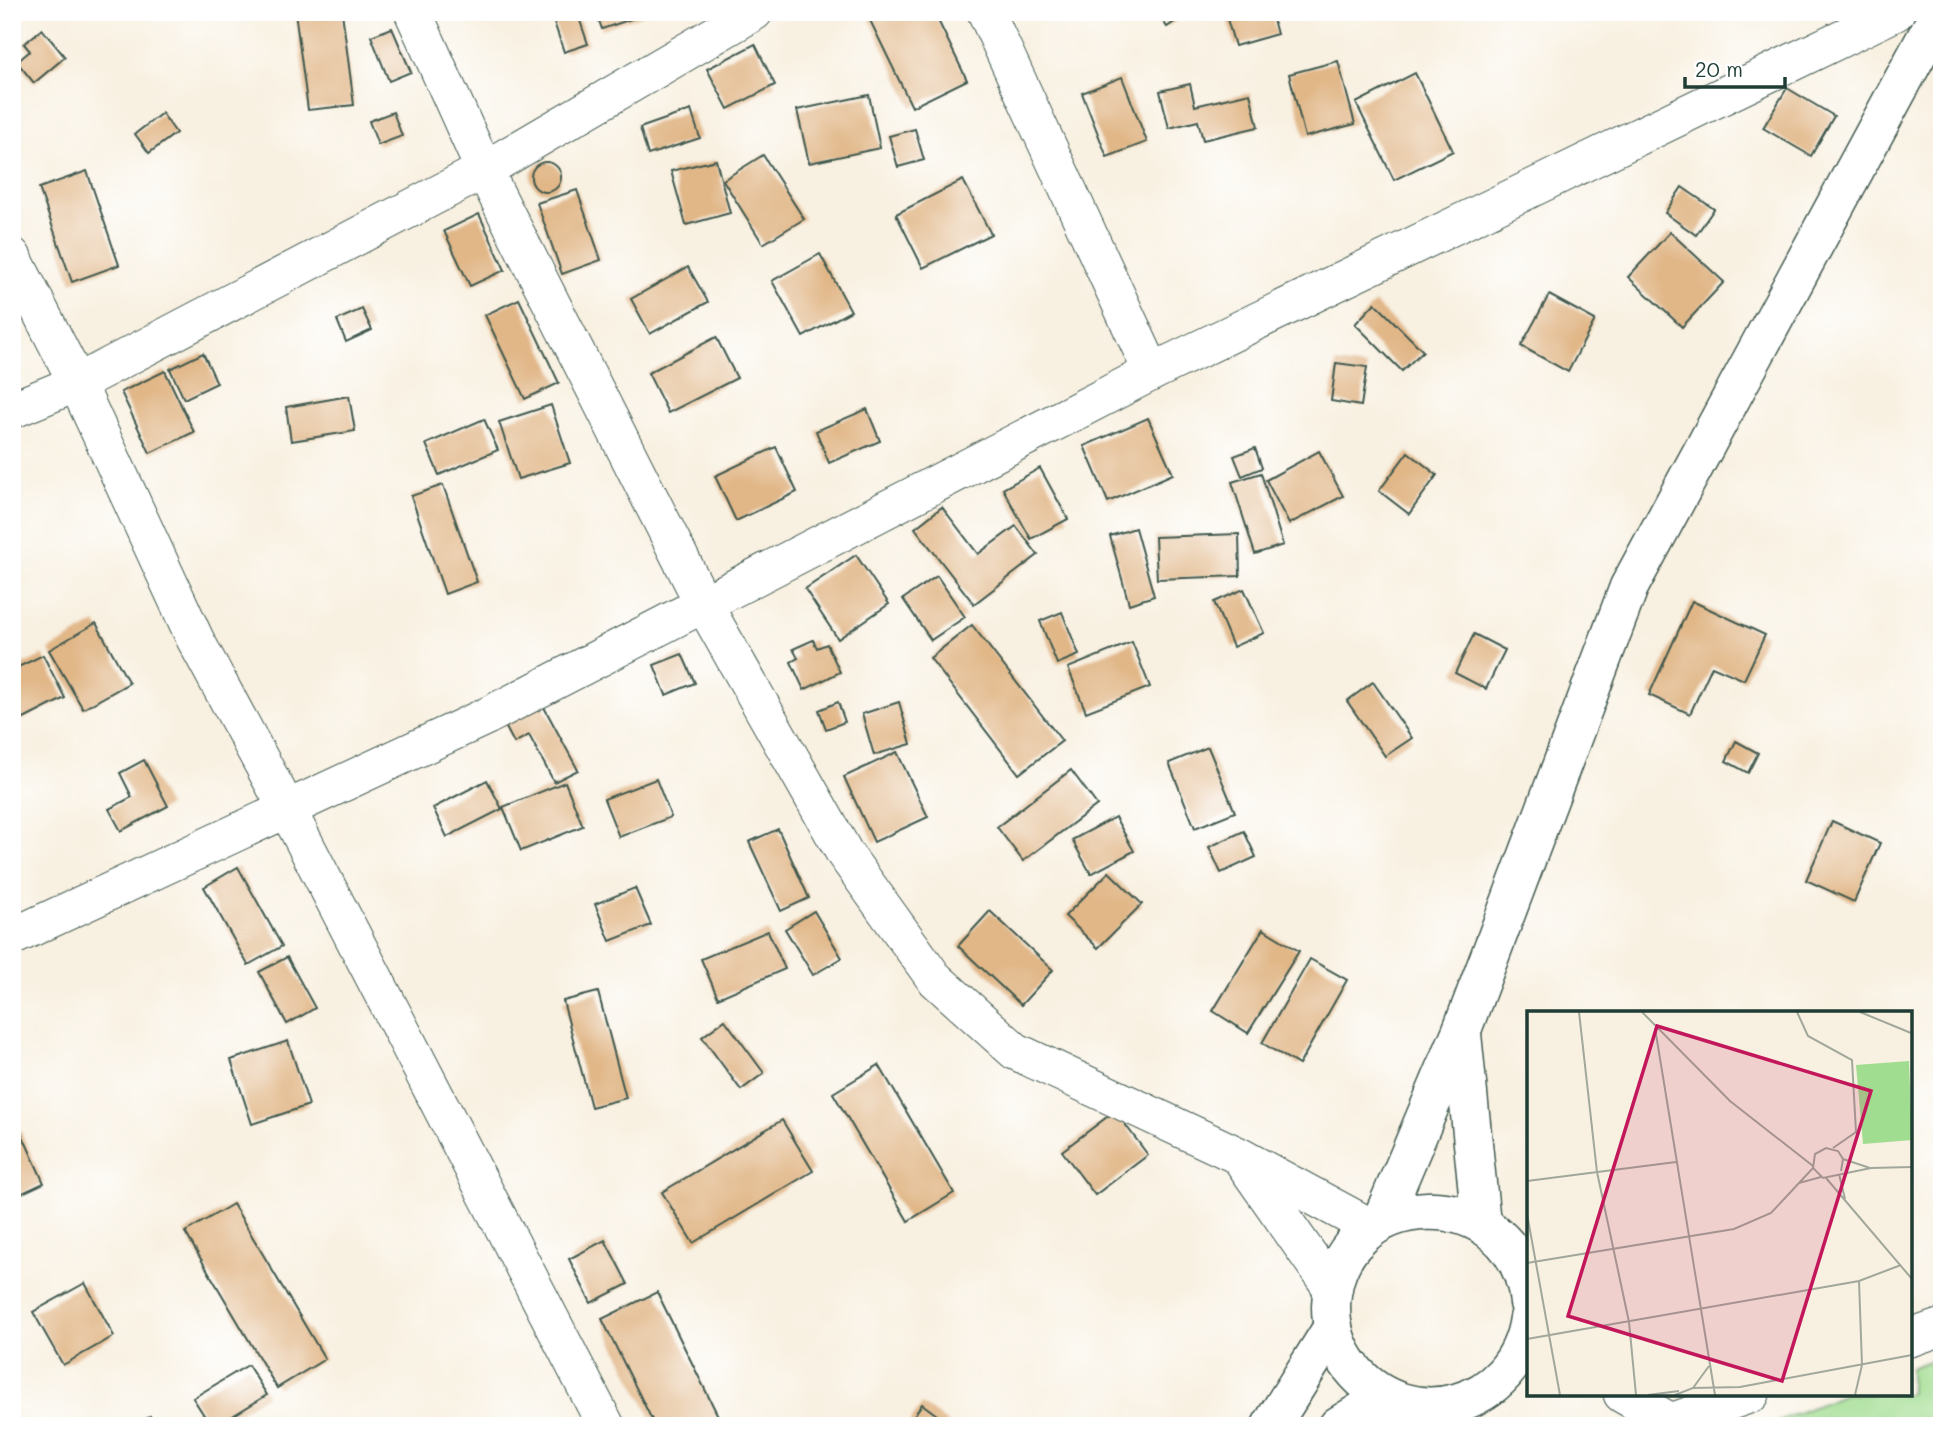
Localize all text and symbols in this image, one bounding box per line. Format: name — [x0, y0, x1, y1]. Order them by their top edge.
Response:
scale bar — [1685, 46, 1784, 90]
text: 20 m — [1695, 55, 1743, 82]
inset map — [1527, 1011, 1912, 1396]

